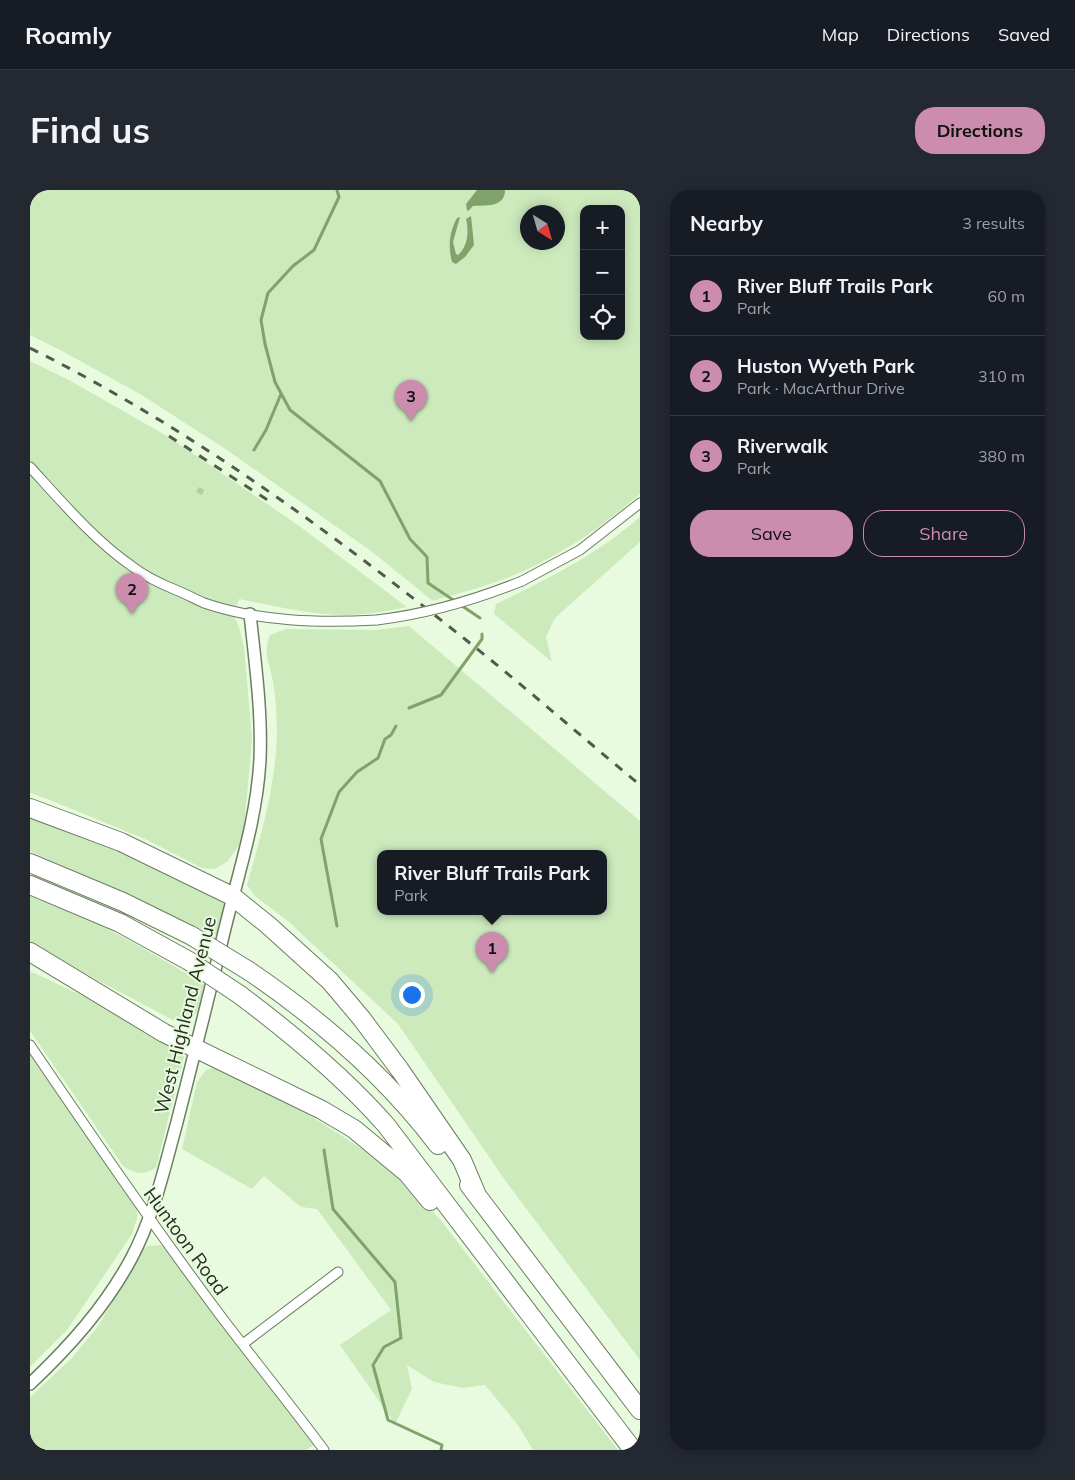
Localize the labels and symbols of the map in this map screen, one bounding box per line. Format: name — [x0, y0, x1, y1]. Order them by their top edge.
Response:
north arrow — [520, 205, 565, 250]
pin: 3 — [395, 380, 427, 421]
pin: 2 — [116, 573, 148, 614]
street label: West Highland Avenue — [149, 914, 221, 1116]
pin: 1 — [476, 932, 508, 973]
your location — [399, 982, 425, 1008]
street label: Huntoon Road — [139, 1182, 233, 1300]

